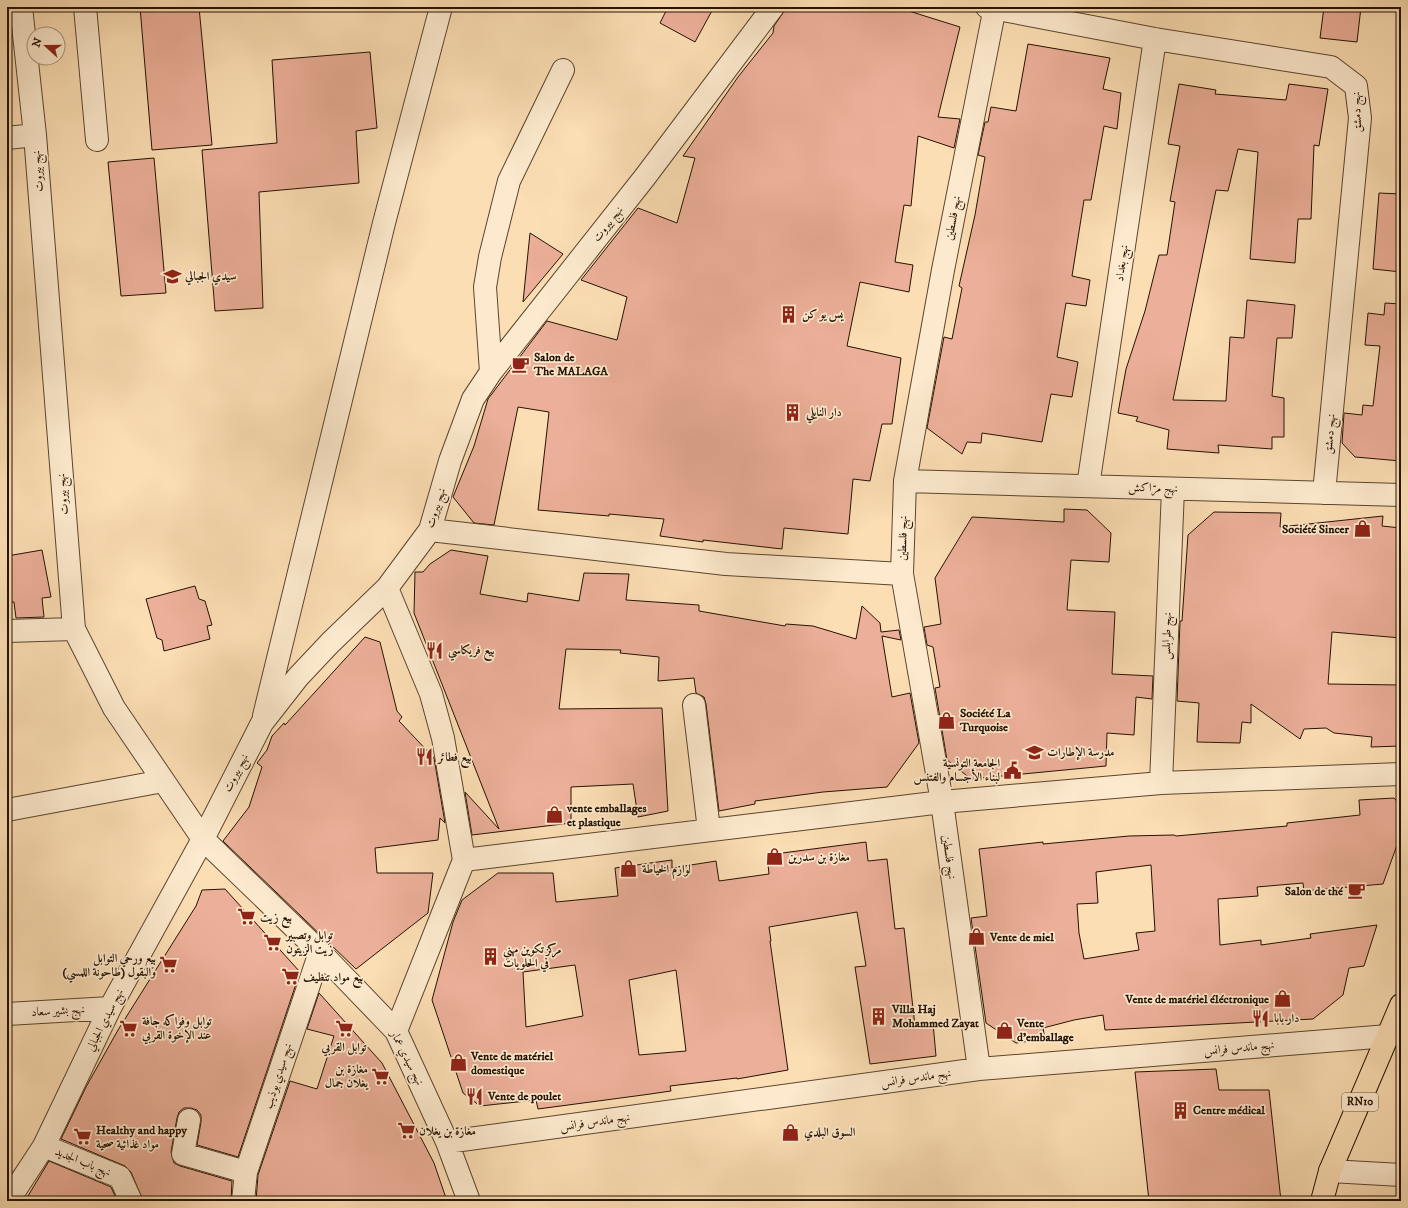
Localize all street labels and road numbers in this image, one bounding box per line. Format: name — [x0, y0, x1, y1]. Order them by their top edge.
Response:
street label: نهج دمشق — [1349, 91, 1368, 133]
street label: نهج بيروت — [29, 150, 50, 192]
street label: نهج فلسطين — [941, 194, 968, 242]
street label: نهج بيروت — [589, 203, 629, 247]
street label: نهج بغداد — [1112, 244, 1135, 283]
street label: نهج دمشق — [1321, 413, 1342, 455]
street label: نهج بيروت — [54, 473, 75, 515]
street label: نهج مرّاكش — [1128, 480, 1178, 499]
street label: نهج بيروت — [422, 486, 452, 531]
street label: نهج فلسطين — [895, 515, 914, 561]
street label: نهج طرابلس — [1159, 612, 1178, 660]
street label: نهج بيروت — [220, 751, 255, 796]
street label: نهج فلسطين — [935, 834, 960, 881]
street label: نهج سيدي الجبالي — [83, 986, 130, 1055]
street label: نهج بشير سعاد — [31, 1002, 85, 1023]
street label: نهج سيدي عمار — [384, 1027, 427, 1089]
street label: نهج ماندس فرانس — [1203, 1037, 1275, 1062]
street label: نهج سيدي بوذيب — [260, 1041, 299, 1112]
street label: نهج ماندس فرانس — [880, 1066, 952, 1093]
road number: RN10 — [1342, 1093, 1378, 1111]
street label: نهج ماندس فرانس — [559, 1110, 631, 1137]
street label: نهج باب الجديد — [52, 1144, 113, 1183]

